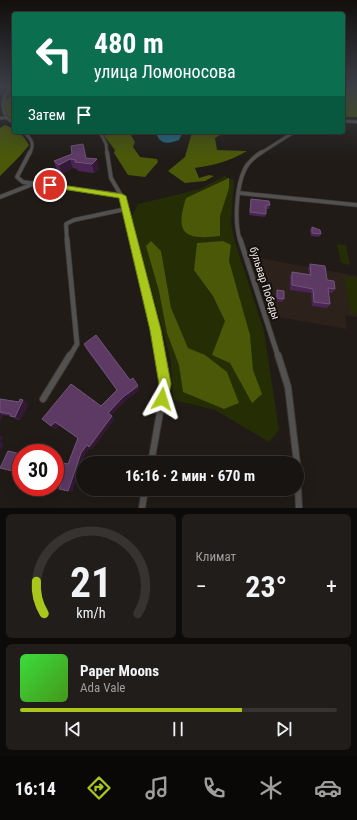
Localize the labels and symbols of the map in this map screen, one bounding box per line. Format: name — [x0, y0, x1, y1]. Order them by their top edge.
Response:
pin — [33, 168, 67, 202]
street label: бульвар Победы — [247, 245, 282, 321]
position arrow — [141, 378, 183, 420]
speed limit sign: 30 — [12, 444, 64, 496]

